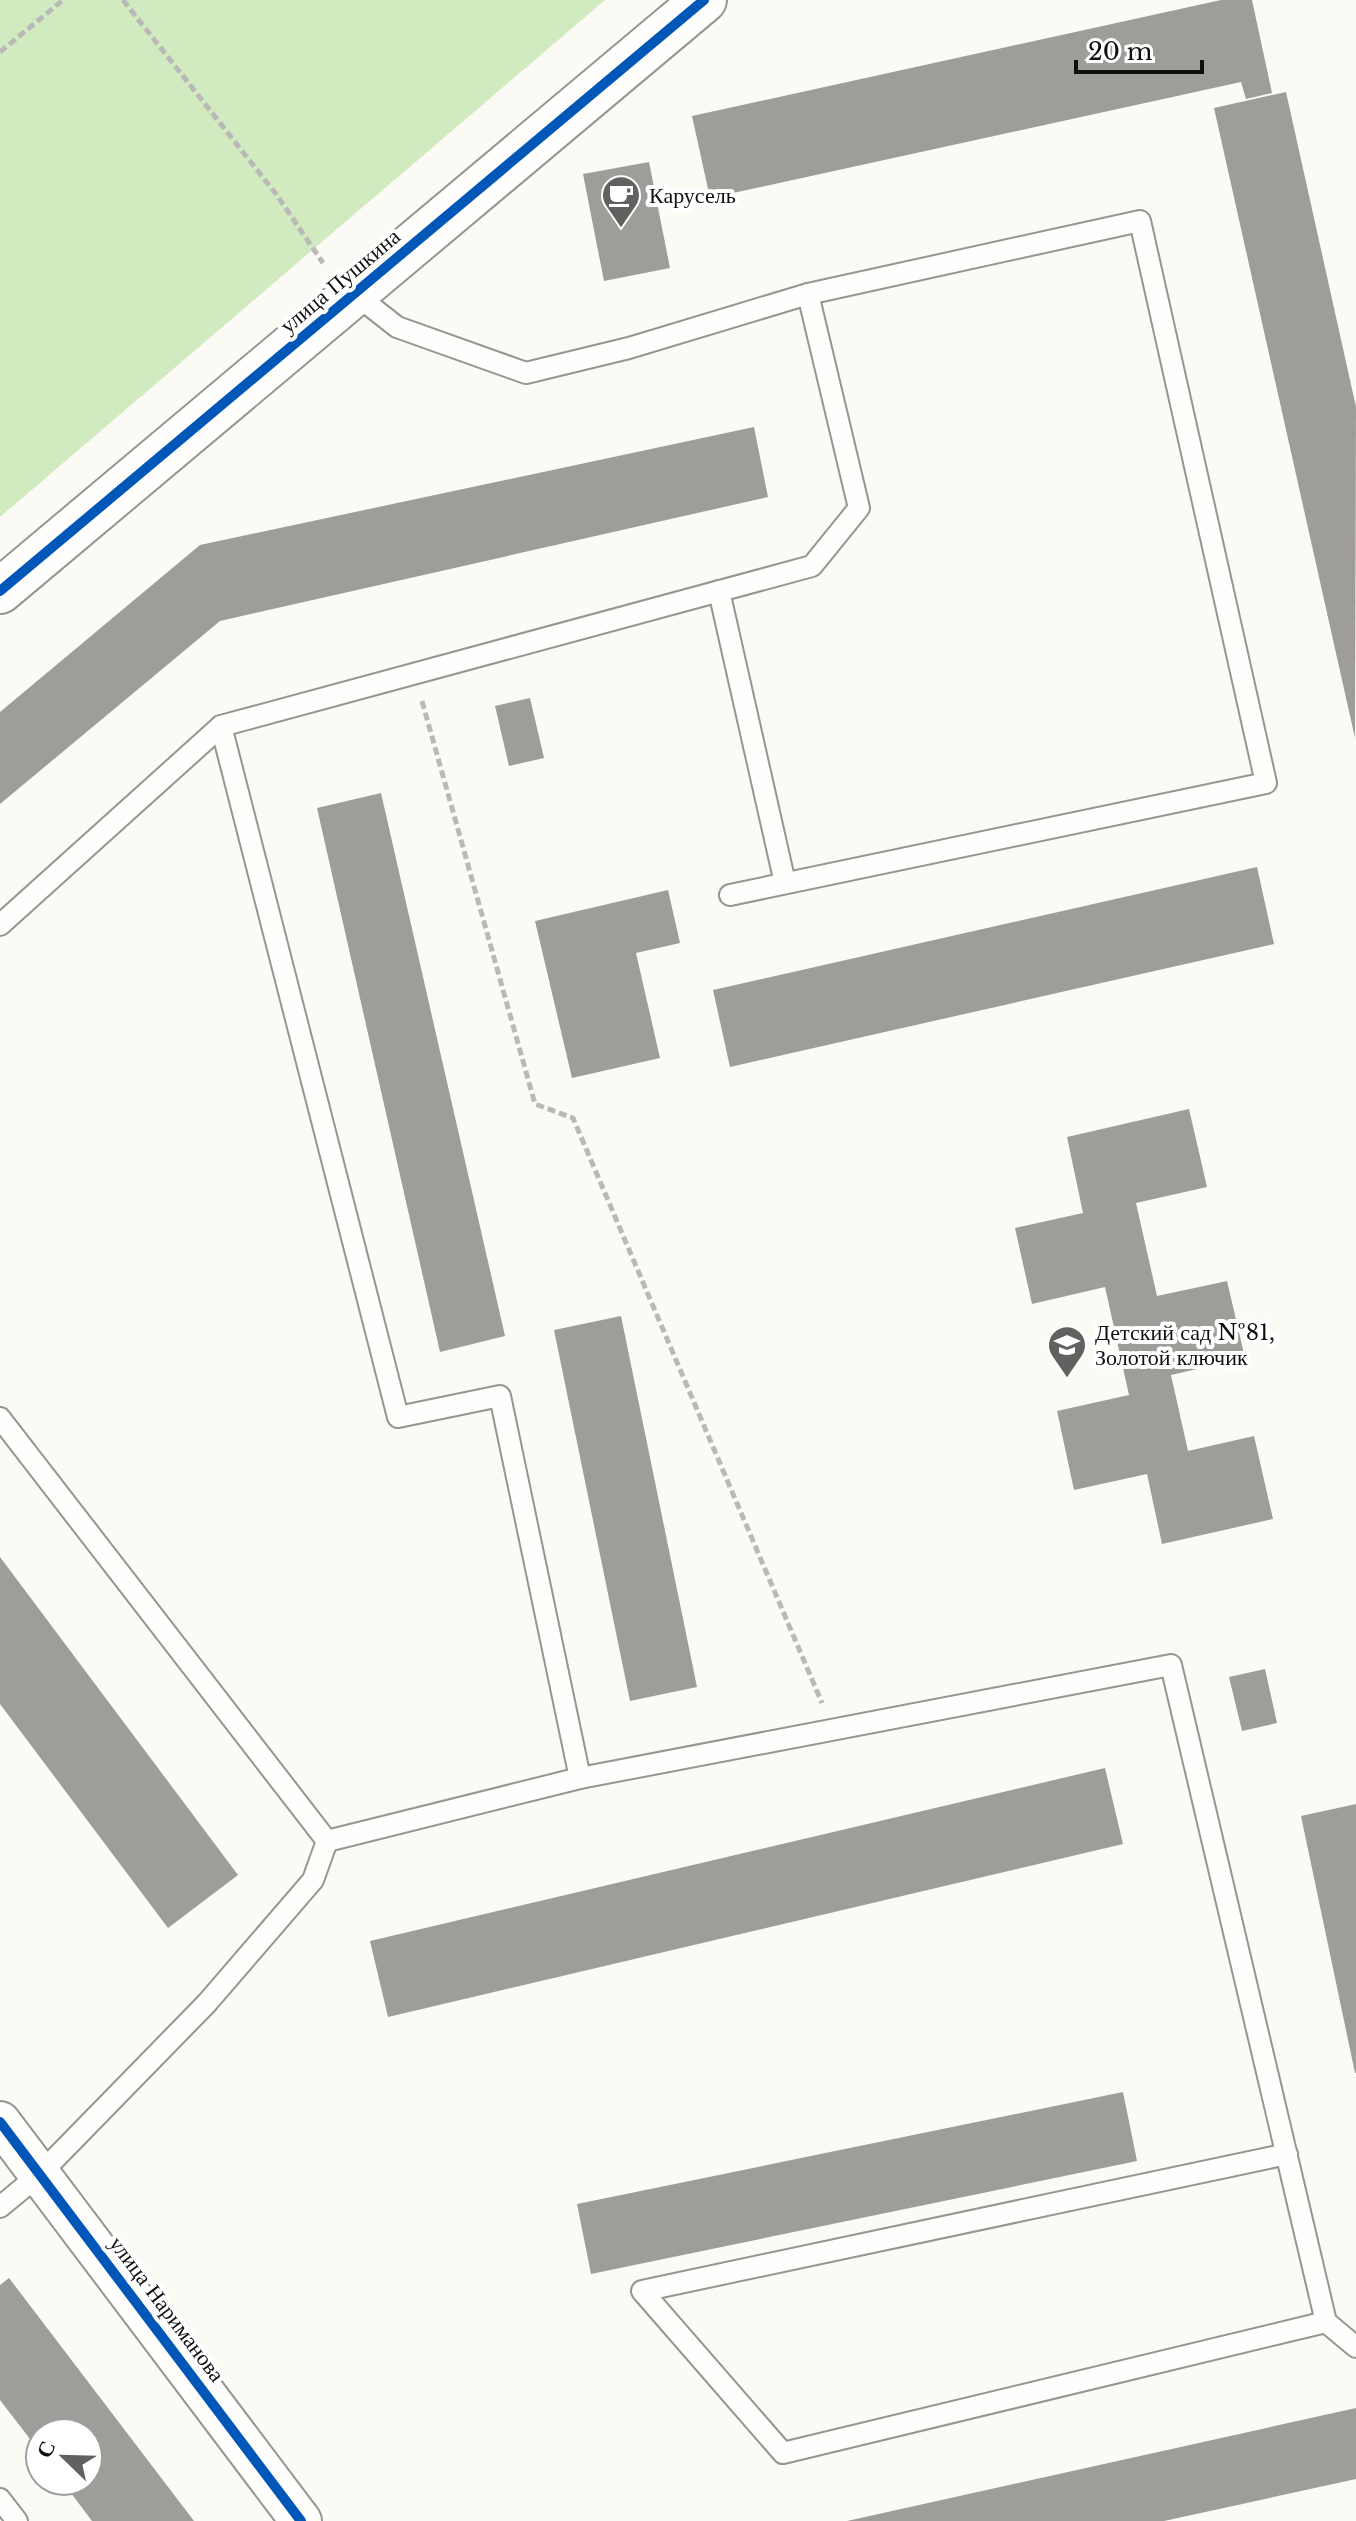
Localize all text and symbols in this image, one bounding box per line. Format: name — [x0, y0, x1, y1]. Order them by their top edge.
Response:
scale bar — [1076, 24, 1202, 74]
text: 20 m — [1088, 37, 1153, 66]
cafe icon: Карусель — [600, 174, 642, 229]
place label: Карусель — [649, 182, 736, 209]
street label: улица Пушкина — [274, 223, 406, 339]
place label: Детский сад №81, Золотой ключик — [1095, 1319, 1275, 1371]
school or university icon: Детский сад №81, Золотой ключик — [1046, 1324, 1088, 1379]
street label: улица Нариманова — [103, 2231, 231, 2387]
north arrow — [24, 2417, 104, 2497]
text: С — [31, 2437, 62, 2462]

